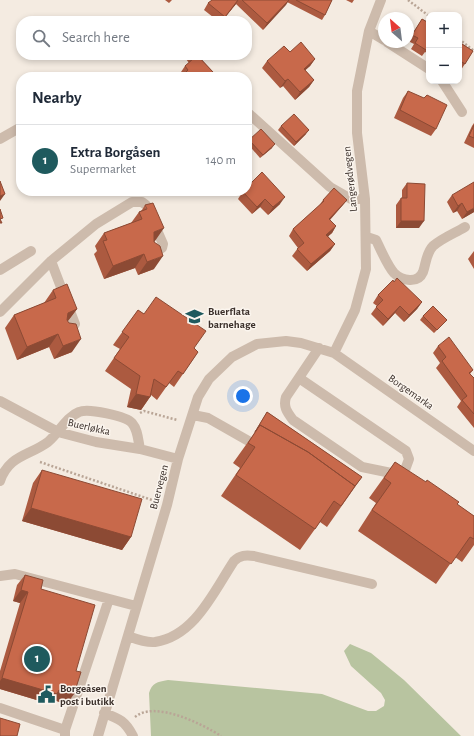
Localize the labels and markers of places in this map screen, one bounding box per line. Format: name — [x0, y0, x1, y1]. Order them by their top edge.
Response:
place label: Buerflata barnehage — [208, 306, 256, 330]
school or university icon: Buerflata barnehage — [185, 307, 205, 327]
pin: 1 — [24, 644, 50, 674]
place label: Borgeåsen post i butikk — [60, 683, 115, 707]
public building icon: Borgeåsen post i butikk — [37, 684, 57, 704]

